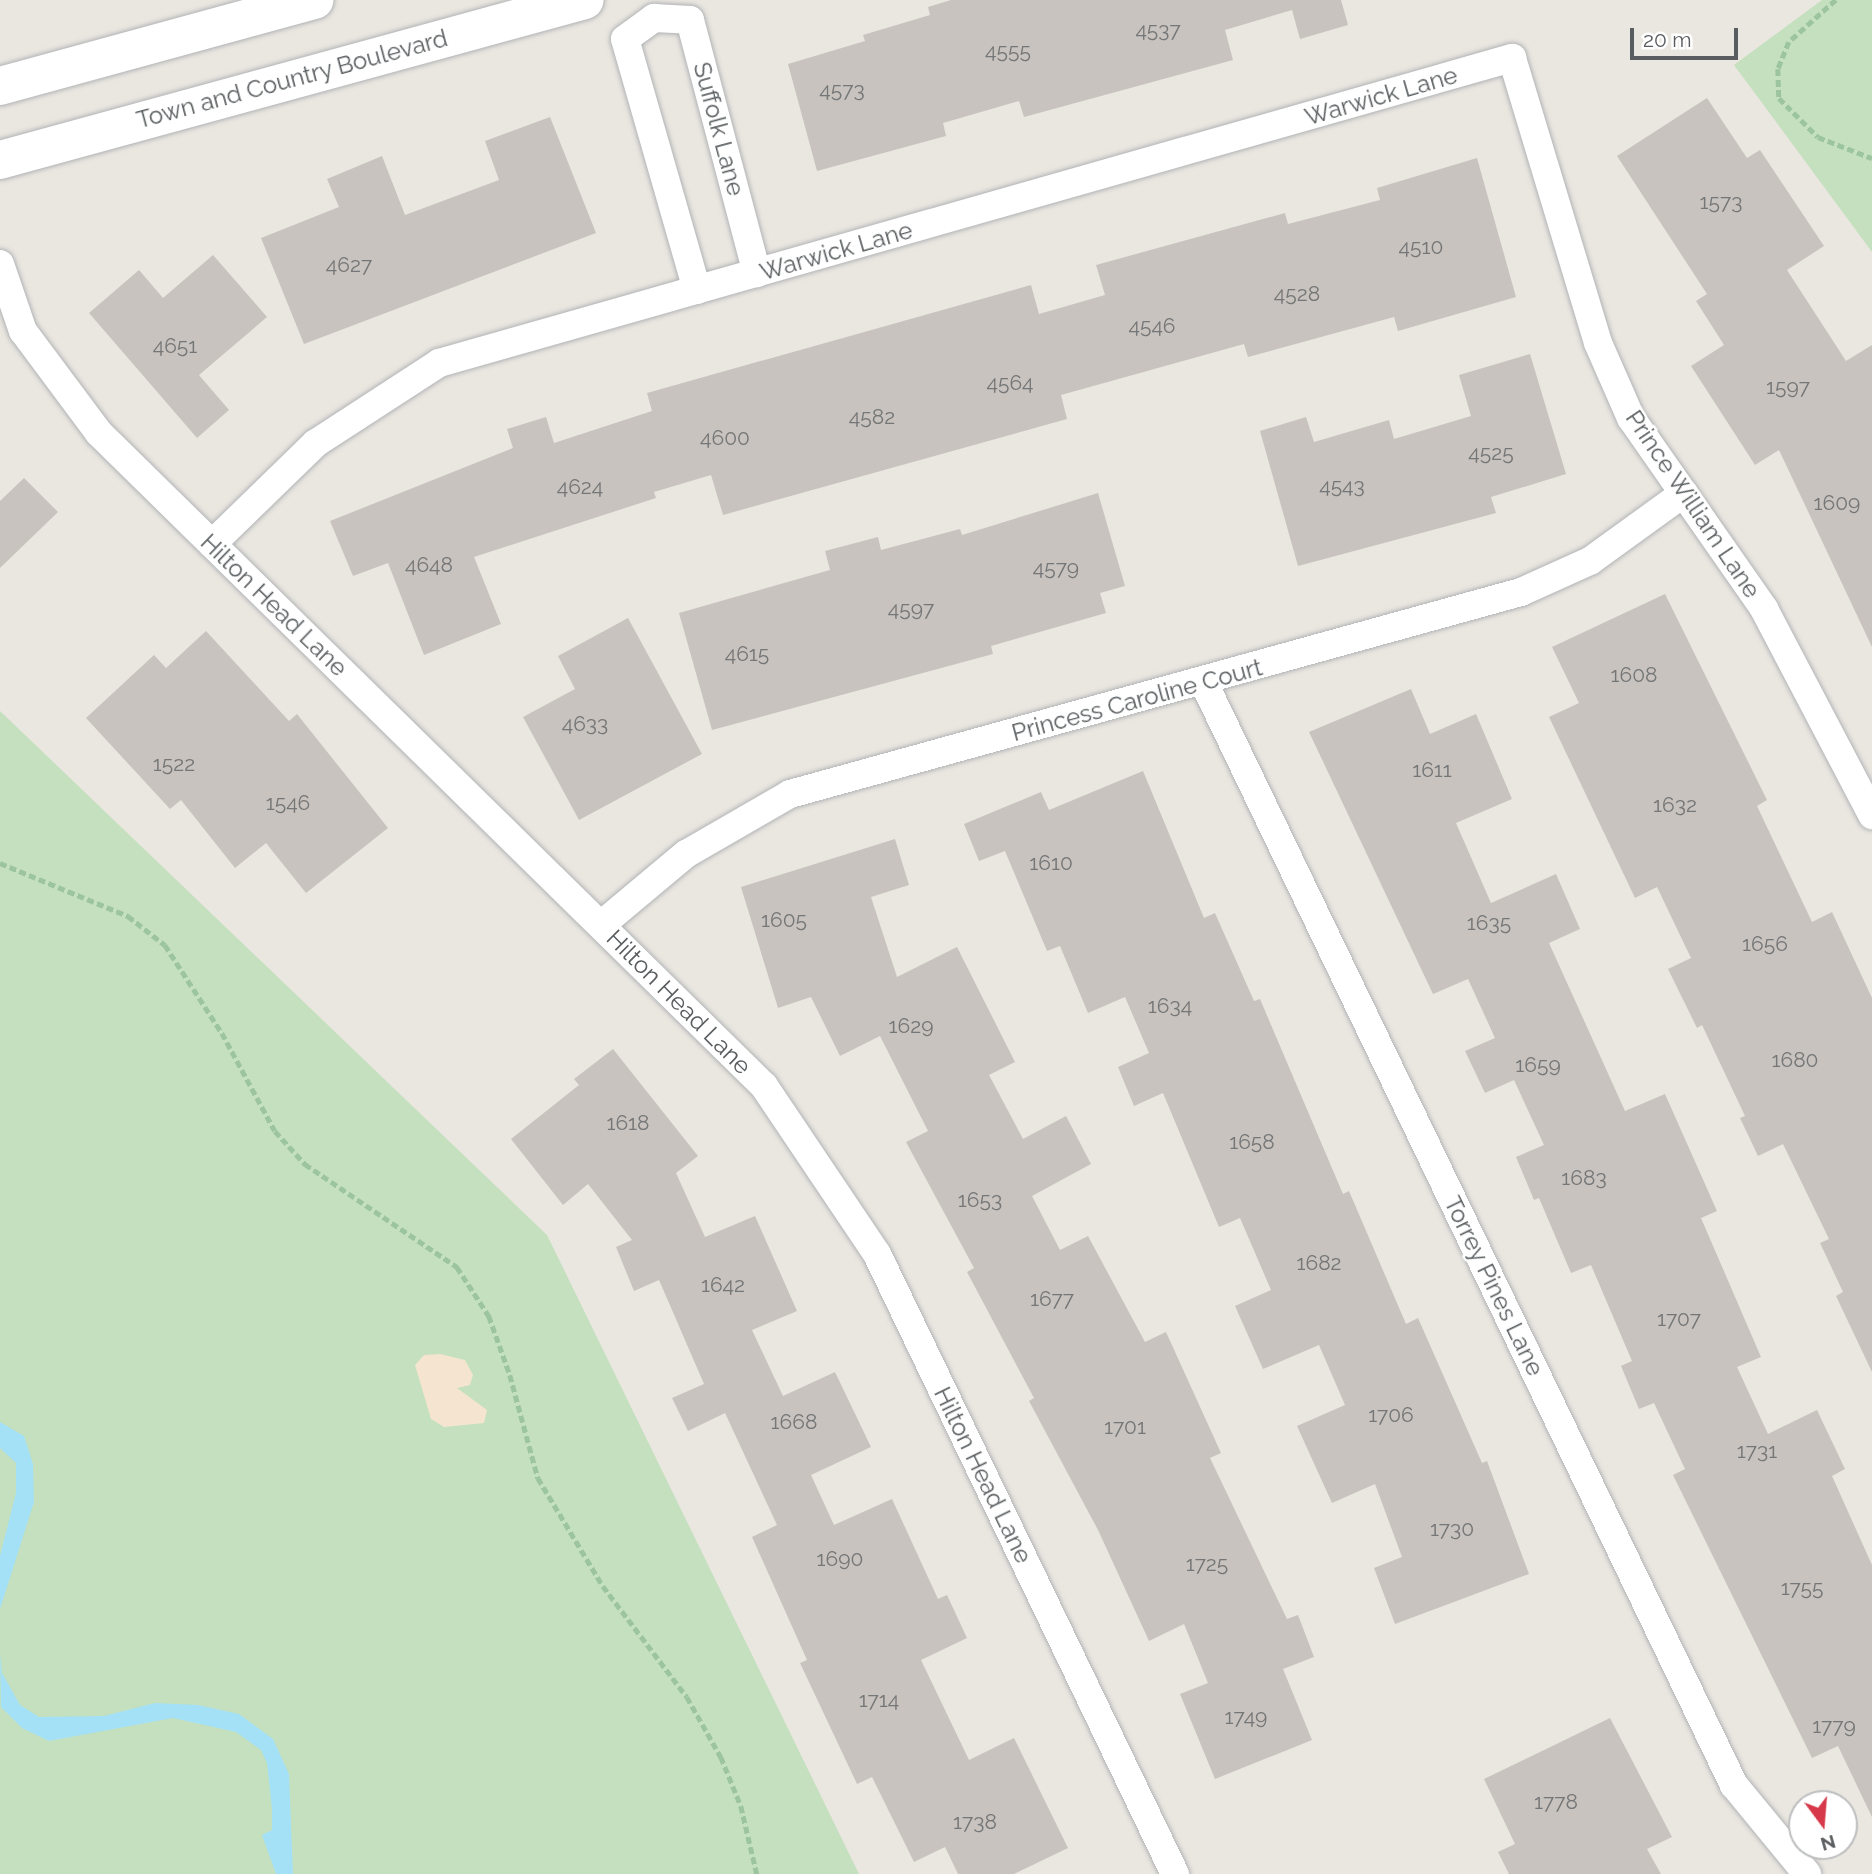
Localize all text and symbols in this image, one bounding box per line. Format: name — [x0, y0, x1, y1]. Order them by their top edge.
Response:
scale bar — [1634, 14, 1742, 58]
house number: 4537 — [1135, 17, 1181, 43]
street label: Town and Country Boulevard — [133, 24, 451, 134]
text: 20 m — [1643, 27, 1691, 52]
house number: 4555 — [985, 38, 1031, 64]
street label: Suffolk Lane — [687, 59, 751, 199]
street label: Warwick Lane — [1301, 60, 1461, 132]
house number: 4573 — [819, 77, 865, 103]
house number: 1573 — [1700, 189, 1742, 215]
street label: Warwick Lane — [756, 215, 916, 287]
house number: 4510 — [1399, 234, 1443, 260]
house number: 4627 — [326, 252, 372, 278]
house number: 4528 — [1274, 281, 1320, 307]
house number: 4546 — [1128, 313, 1176, 339]
house number: 4651 — [153, 333, 197, 359]
house number: 4564 — [986, 370, 1034, 396]
house number: 1597 — [1766, 374, 1810, 400]
house number: 4582 — [849, 404, 895, 430]
street label: Prince William Lane — [1619, 404, 1767, 604]
house number: 4600 — [700, 425, 750, 451]
house number: 4525 — [1468, 440, 1514, 466]
house number: 4543 — [1319, 473, 1365, 499]
house number: 4624 — [557, 474, 603, 500]
house number: 1609 — [1814, 490, 1860, 516]
street label: Hilton Head Lane — [195, 528, 353, 682]
house number: 4648 — [405, 552, 453, 578]
house number: 4579 — [1033, 555, 1079, 581]
house number: 4597 — [888, 596, 934, 622]
house number: 4615 — [725, 641, 769, 667]
street label: Princess Caroline Court — [1009, 653, 1265, 747]
house number: 1608 — [1611, 662, 1657, 688]
house number: 4633 — [562, 711, 608, 737]
house number: 1522 — [153, 751, 195, 777]
house number: 1611 — [1412, 757, 1452, 783]
house number: 1546 — [266, 790, 310, 816]
house number: 1632 — [1653, 792, 1697, 818]
house number: 1610 — [1029, 850, 1073, 876]
house number: 1605 — [761, 907, 807, 933]
house number: 1635 — [1467, 910, 1511, 936]
street label: Hilton Head Lane — [601, 924, 757, 1080]
house number: 1656 — [1742, 931, 1788, 957]
house number: 1634 — [1148, 993, 1192, 1019]
house number: 1629 — [889, 1013, 933, 1039]
house number: 1680 — [1772, 1047, 1818, 1073]
house number: 1659 — [1515, 1052, 1561, 1078]
house number: 1618 — [606, 1110, 650, 1136]
house number: 1658 — [1229, 1129, 1275, 1155]
house number: 1683 — [1561, 1165, 1607, 1191]
house number: 1653 — [958, 1187, 1002, 1213]
street label: Torrey Pines Lane — [1438, 1191, 1550, 1381]
house number: 1682 — [1296, 1250, 1342, 1276]
house number: 1642 — [701, 1272, 745, 1298]
house number: 1677 — [1030, 1286, 1074, 1312]
house number: 1707 — [1657, 1306, 1701, 1332]
street label: Hilton Head Lane — [928, 1382, 1038, 1568]
house number: 1706 — [1368, 1402, 1414, 1428]
house number: 1668 — [771, 1409, 817, 1435]
house number: 1701 — [1104, 1414, 1146, 1440]
house number: 1731 — [1737, 1438, 1777, 1464]
house number: 1730 — [1430, 1516, 1474, 1542]
house number: 1690 — [817, 1546, 863, 1572]
house number: 1725 — [1186, 1551, 1228, 1577]
house number: 1755 — [1781, 1575, 1823, 1601]
house number: 1714 — [859, 1687, 899, 1713]
house number: 1749 — [1225, 1704, 1267, 1730]
house number: 1779 — [1812, 1713, 1856, 1739]
house number: 1778 — [1534, 1789, 1578, 1815]
north arrow — [1788, 1790, 1858, 1860]
house number: 1738 — [953, 1809, 997, 1835]
text: N — [1818, 1831, 1838, 1856]

